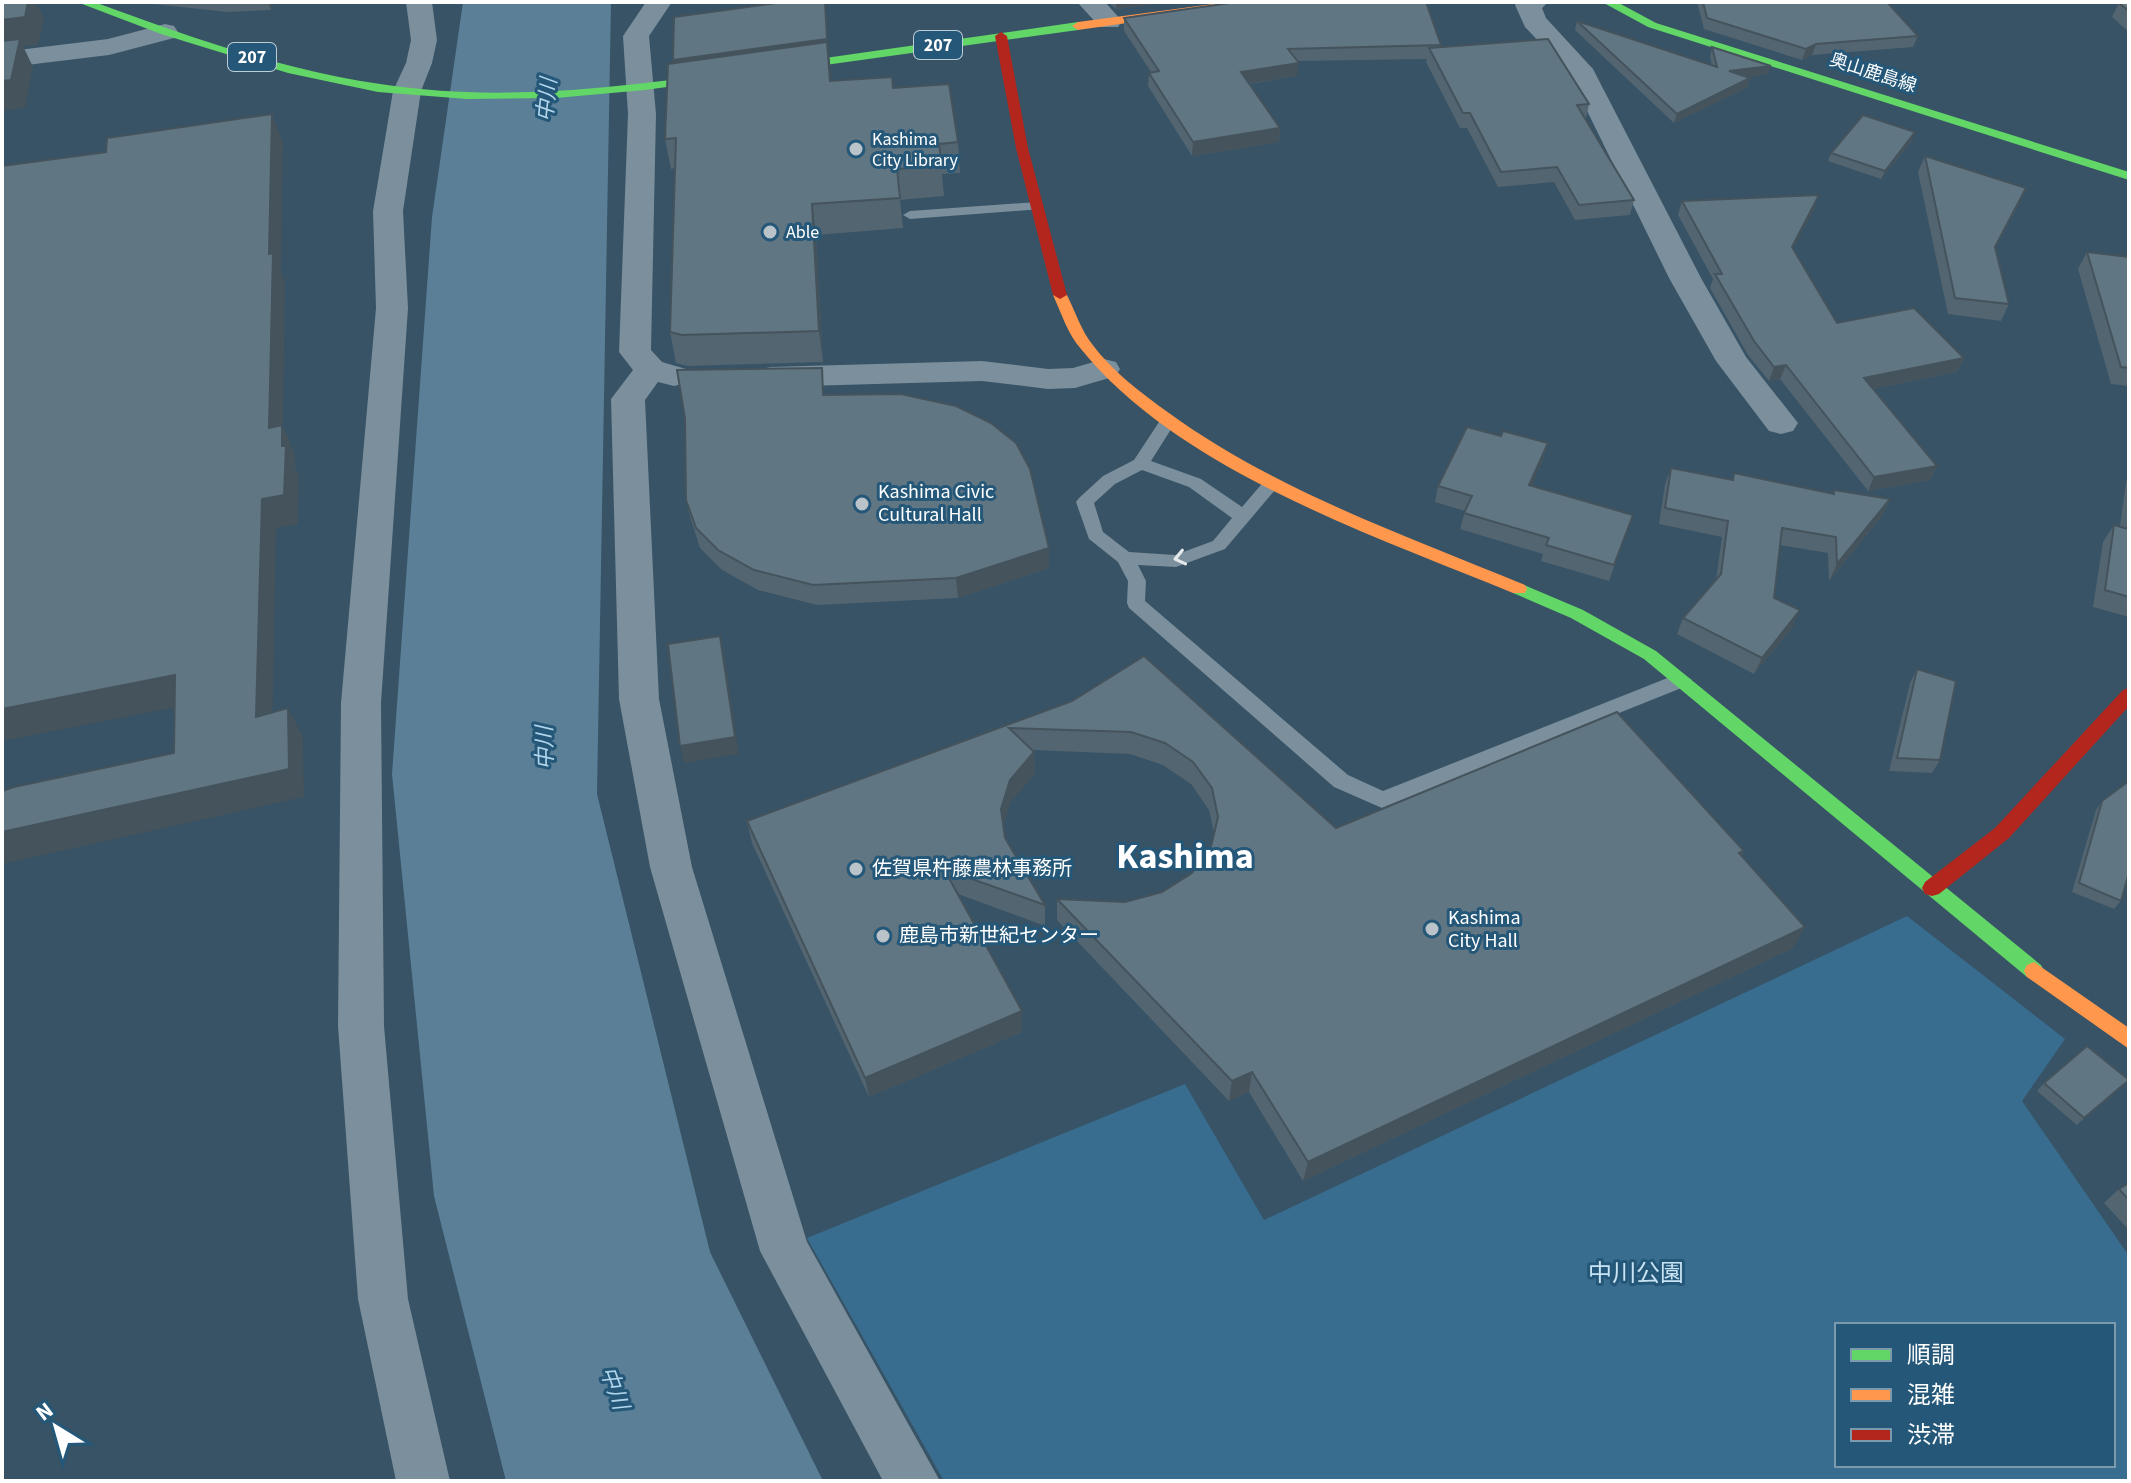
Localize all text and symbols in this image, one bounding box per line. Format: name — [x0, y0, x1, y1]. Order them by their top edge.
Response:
road number: 207 — [914, 31, 962, 59]
road number: 207 — [228, 43, 276, 71]
street label: 奥山鹿島線 — [1826, 47, 1920, 99]
water label: 中川 — [529, 74, 565, 124]
place label: Kashima City Library — [872, 127, 959, 173]
marker: Kashima City Library — [847, 140, 865, 158]
place label: Able — [786, 220, 819, 245]
marker: Able — [761, 223, 779, 241]
place label: Kashima Civic Cultural Hall — [878, 478, 994, 529]
marker: Kashima Civic Cultural Hall — [853, 495, 871, 513]
one-way arrow — [1174, 548, 1188, 565]
water label: 中川 — [529, 724, 561, 770]
district label: Kashima — [1116, 831, 1254, 882]
place label: 佐賀県杵藤農林事務所 — [872, 855, 1072, 883]
marker: 佐賀県杵藤農林事務所 — [847, 860, 865, 878]
place label: Kashima City Hall — [1448, 904, 1521, 955]
marker: Kashima City Hall — [1423, 920, 1441, 938]
place label: 鹿島市新世紀センター — [899, 922, 1099, 950]
marker: 鹿島市新世紀センター — [874, 927, 892, 945]
park label: 中川公園 — [1588, 1256, 1684, 1291]
legend — [1835, 1323, 2115, 1467]
text: 順調 — [1907, 1338, 1955, 1373]
water label: 中川 — [591, 1362, 637, 1416]
text: 混雑 — [1907, 1378, 1955, 1413]
north arrow — [16, 1387, 96, 1467]
text: N — [29, 1395, 60, 1429]
text: 渋滞 — [1907, 1418, 1955, 1453]

